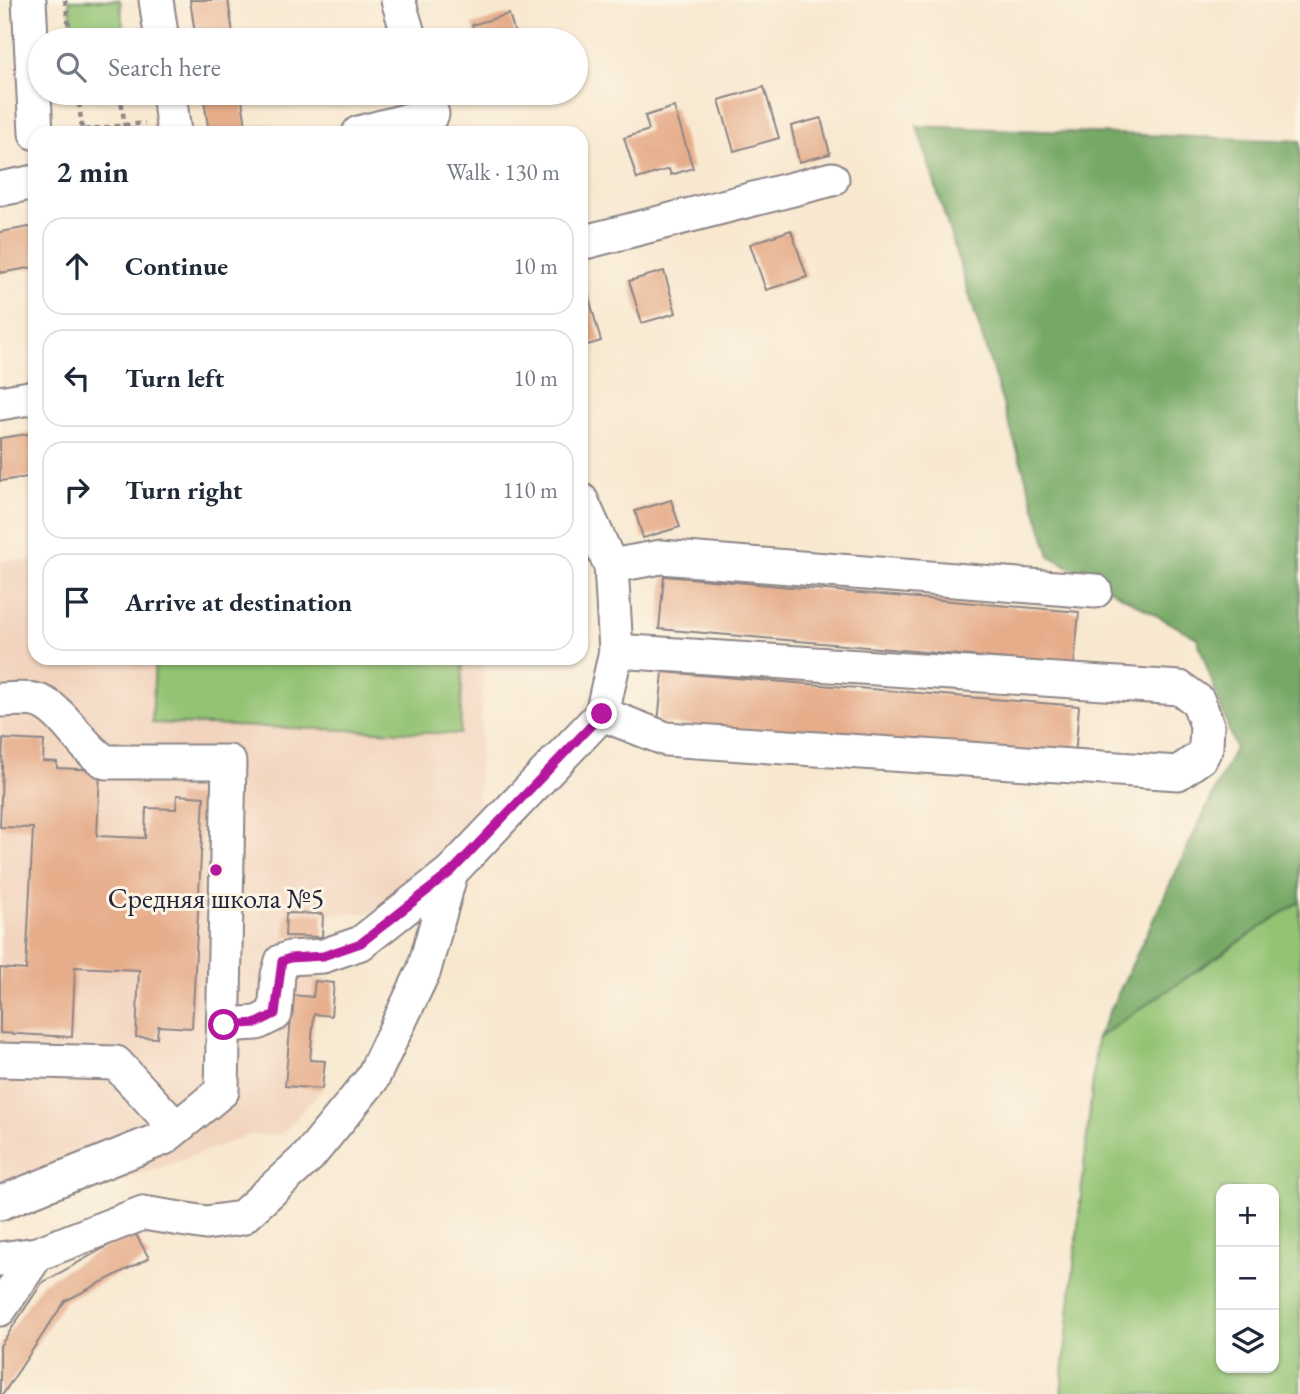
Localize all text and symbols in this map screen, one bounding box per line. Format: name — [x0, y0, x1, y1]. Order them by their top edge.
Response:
search box — [28, 28, 588, 105]
icon: search — [52, 48, 90, 86]
text: Search here — [108, 50, 221, 84]
text: 2 min — [56, 152, 129, 191]
text: Walk · 130 m — [446, 157, 560, 187]
icon: ahead — [58, 247, 96, 285]
text: Continue — [125, 249, 228, 283]
text: 10 m — [513, 251, 558, 281]
icon: left — [58, 359, 96, 397]
text: Turn left — [125, 361, 224, 395]
text: 10 m — [513, 363, 558, 393]
icon: right — [58, 471, 96, 509]
text: Turn right — [125, 473, 243, 507]
text: 110 m — [502, 475, 558, 505]
icon: arrive — [58, 583, 96, 621]
text: Arrive at destination — [125, 585, 352, 619]
route end — [586, 698, 617, 729]
marker: Средняя школа №5 — [208, 862, 224, 878]
place label: Средняя школа №5 — [108, 880, 324, 916]
route start — [208, 1009, 239, 1040]
map controls — [1216, 1184, 1279, 1373]
button: + — [1216, 1184, 1279, 1247]
button: − — [1216, 1247, 1279, 1310]
button: layers — [1216, 1310, 1279, 1373]

